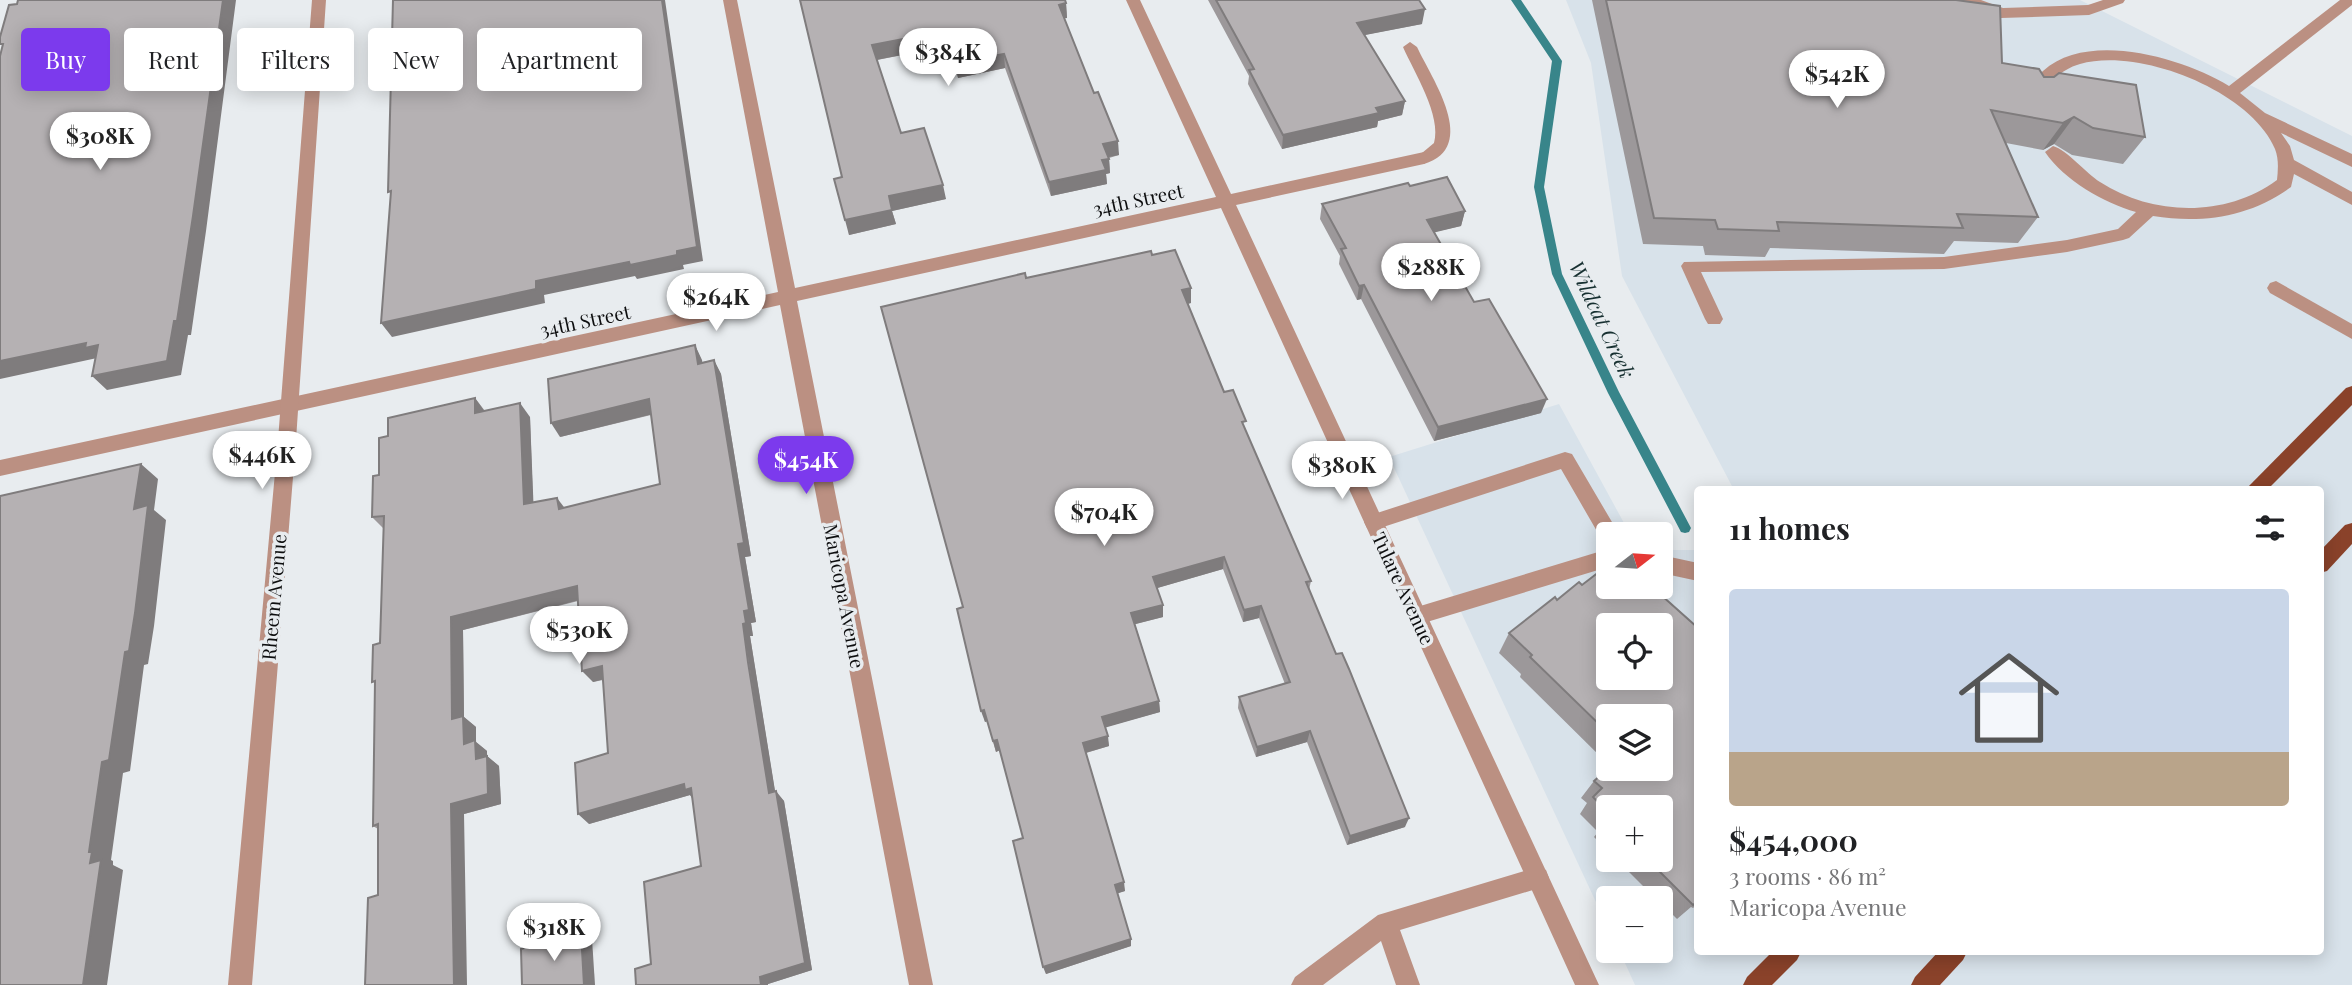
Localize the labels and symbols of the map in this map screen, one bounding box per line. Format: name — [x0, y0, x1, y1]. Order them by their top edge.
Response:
pin: $384K — [899, 28, 997, 88]
pin: $542K — [1788, 50, 1886, 110]
pin: $308K — [51, 113, 149, 172]
street label: 34th Street — [1090, 177, 1186, 221]
pin: $288K — [1382, 244, 1480, 303]
water label: Wildcat Creek — [1564, 256, 1643, 383]
pin: $264K — [667, 274, 765, 333]
street label: 34th Street — [537, 298, 633, 342]
pin: $446K — [213, 432, 311, 491]
pin: $454K — [757, 436, 855, 496]
pin: $380K — [1293, 442, 1391, 501]
pin: $704K — [1055, 489, 1153, 548]
street label: Maricopa Avenue — [818, 522, 872, 670]
north arrow — [1596, 522, 1673, 598]
street label: Tulare Avenue — [1367, 528, 1441, 648]
street label: Rheem Avenue — [255, 533, 291, 661]
pin: $530K — [530, 606, 628, 666]
pin: $318K — [505, 904, 603, 963]

